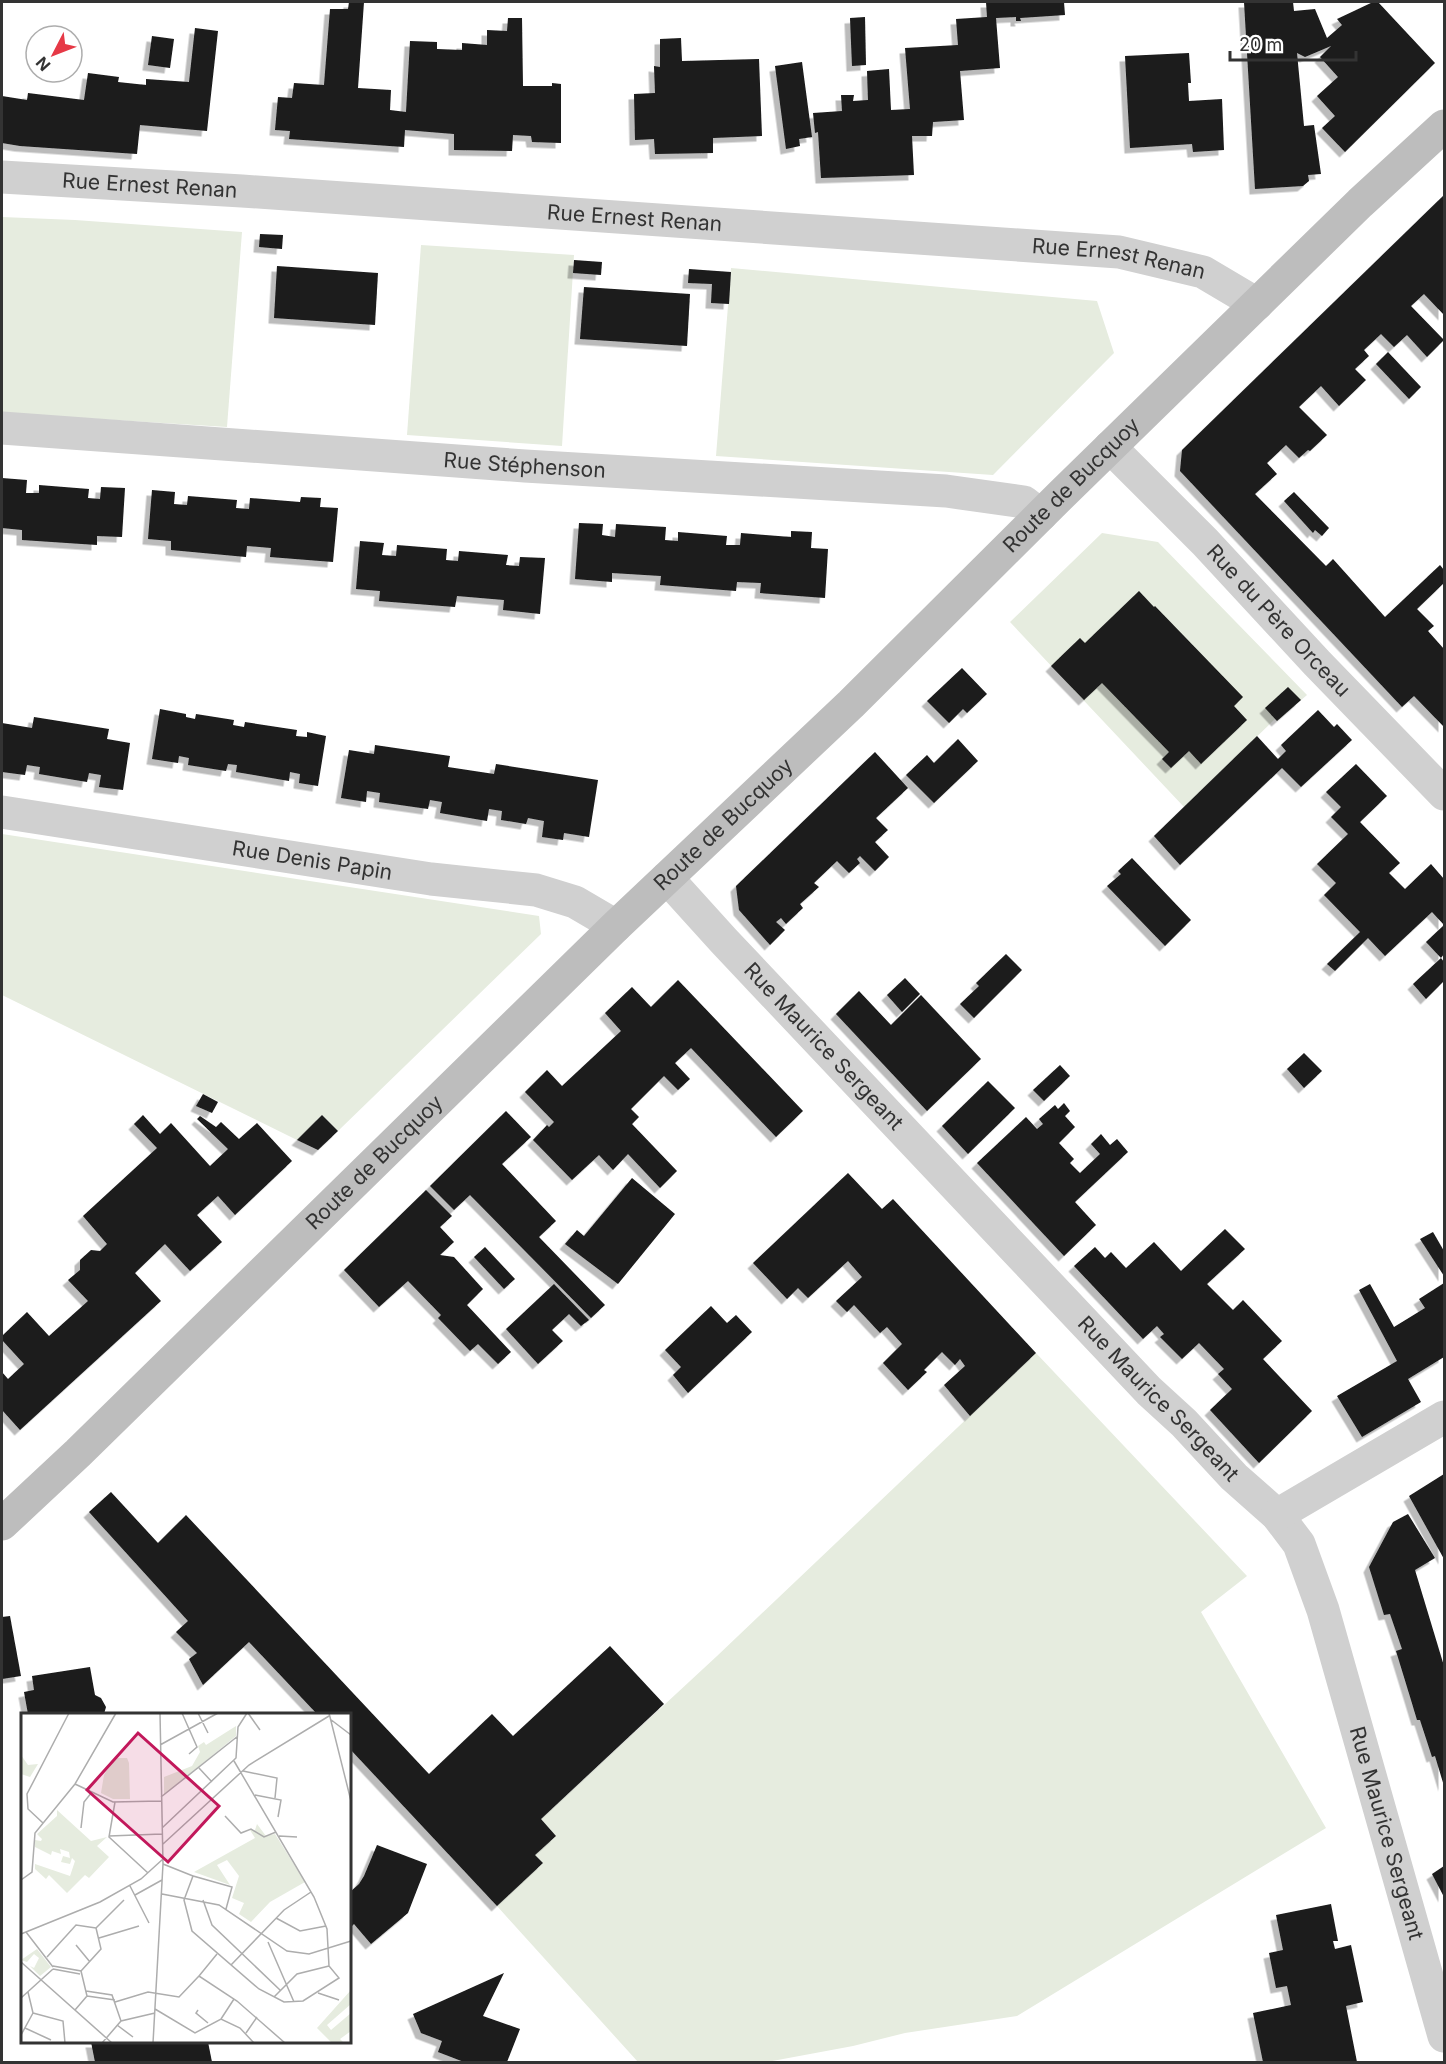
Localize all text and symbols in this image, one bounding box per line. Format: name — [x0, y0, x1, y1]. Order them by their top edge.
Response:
north arrow — [24, 24, 84, 84]
scale bar — [1230, 24, 1356, 62]
text: 20 m — [1239, 34, 1282, 55]
text: N — [31, 53, 54, 75]
street label: Rue Ernest Renan — [61, 168, 238, 203]
street label: Rue Ernest Renan — [546, 199, 723, 236]
street label: Rue Ernest Renan — [1031, 233, 1208, 284]
street label: Route de Bucquoy — [998, 412, 1145, 557]
street label: Rue Stéphenson — [443, 447, 607, 483]
street label: Rue du Père Orceau — [1202, 539, 1356, 702]
street label: Route de Bucquoy — [649, 753, 798, 895]
street label: Rue Denis Papin — [231, 835, 394, 885]
street label: Rue Maurice Sergeant — [739, 957, 909, 1135]
street label: Route de Bucquoy — [301, 1090, 448, 1235]
street label: Rue Maurice Sergeant — [1073, 1311, 1245, 1486]
inset map — [21, 1713, 351, 2043]
street label: Rue Maurice Sergeant — [1345, 1724, 1429, 1943]

